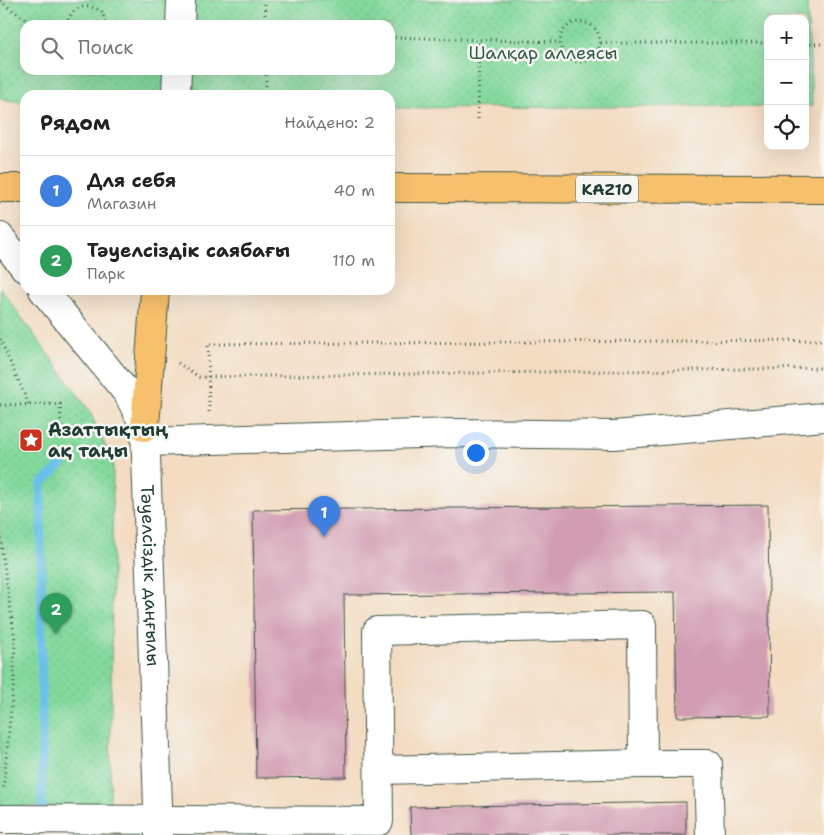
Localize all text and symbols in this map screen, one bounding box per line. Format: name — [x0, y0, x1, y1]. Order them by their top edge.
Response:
map controls — [764, 15, 809, 150]
button: + — [764, 15, 809, 60]
search box — [20, 20, 395, 75]
icon: search — [38, 34, 66, 62]
text: Поиск — [78, 35, 133, 60]
park label: Шалқар аллеясы — [468, 41, 618, 65]
button: − — [764, 60, 809, 105]
button: locate — [764, 105, 809, 150]
text: Рядом — [40, 109, 110, 137]
text: Найдено: 2 — [284, 112, 375, 133]
text: Для себя — [87, 168, 176, 193]
road number: KAZ10 — [576, 175, 638, 202]
text: 1 — [52, 180, 60, 201]
text: 40 m — [333, 180, 375, 201]
text: Магазин — [87, 193, 156, 214]
text: Тәуелсіздік саябағы — [87, 238, 290, 263]
text: 2 — [50, 250, 62, 271]
text: 110 m — [332, 250, 375, 271]
text: Парк — [87, 263, 125, 284]
place label: Азаттықтың ақ таңы — [48, 418, 169, 463]
place icon: Азаттықтың ақ таңы — [18, 427, 44, 453]
your location — [463, 440, 489, 466]
street label: Тәуелсіздік даңғылы — [135, 484, 165, 667]
pin: 1 — [308, 496, 340, 537]
pin: 2 — [40, 593, 72, 634]

